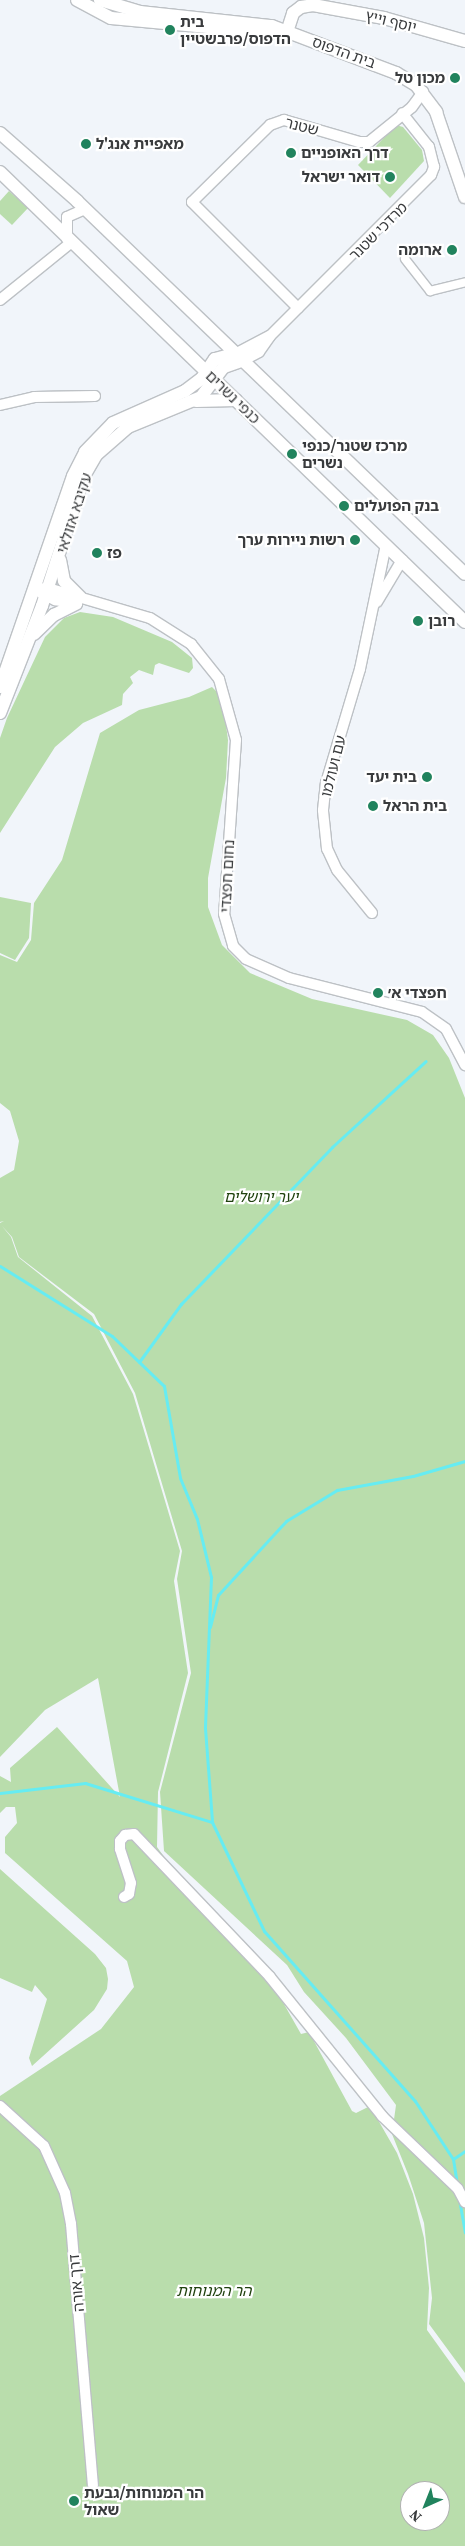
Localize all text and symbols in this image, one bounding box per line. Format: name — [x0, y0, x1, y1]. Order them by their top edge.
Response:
street label: יוסף וייץ — [364, 6, 418, 36]
place label: בית הדפוס/פרבשטיין — [180, 12, 291, 47]
marker: בית הדפוס/פרבשטיין — [164, 24, 176, 36]
street label: בית הדפוס — [310, 32, 378, 72]
place label: מכון טל — [395, 69, 445, 87]
marker: מכון טל — [449, 72, 461, 84]
street label: שטנר — [283, 113, 321, 139]
place label: מאפיית אנג'ל — [96, 135, 184, 153]
marker: מאפיית אנג'ל — [80, 138, 92, 150]
place label: דרך האופניים — [301, 144, 389, 162]
marker: דרך האופניים — [285, 147, 297, 159]
place label: דואר ישראל — [302, 168, 380, 186]
marker: דואר ישראל — [384, 171, 396, 183]
street label: מרדכי שטנר — [345, 198, 411, 264]
place label: ארומה — [398, 241, 442, 259]
marker: ארומה — [446, 244, 458, 256]
street label: כנפי נשרים — [202, 367, 264, 427]
place label: מרכז שטנר/כנפי נשרים — [302, 436, 407, 471]
marker: מרכז שטנר/כנפי נשרים — [286, 448, 298, 460]
street label: עקיבא אזולאי — [53, 470, 95, 556]
place label: בנק הפועלים — [354, 497, 439, 515]
marker: בנק הפועלים — [338, 500, 350, 512]
place label: רשות ניירות ערך — [238, 531, 345, 549]
marker: רשות ניירות ערך — [349, 534, 361, 546]
place label: פז — [107, 544, 122, 562]
marker: פז — [91, 547, 103, 559]
place label: רובן — [428, 612, 455, 630]
marker: רובן — [412, 615, 424, 627]
street label: עם ועולמו — [317, 733, 349, 799]
place label: בית יעד — [366, 768, 417, 786]
marker: בית יעד — [421, 771, 433, 783]
place label: בית הראל — [383, 797, 447, 815]
marker: בית הראל — [367, 800, 379, 812]
street label: נחום חפצדי — [216, 839, 238, 913]
place label: חפצדי א׳ — [388, 984, 447, 1002]
marker: חפצדי א׳ — [372, 987, 384, 999]
park label: יער ירושלים — [224, 1188, 298, 1206]
street label: דרך אורה — [65, 2253, 87, 2313]
park label: הר המנוחות — [177, 2282, 251, 2300]
north arrow — [400, 2481, 450, 2531]
place label: הר המנוחות/גבעת שאול — [84, 2483, 204, 2518]
marker: הר המנוחות/גבעת שאול — [68, 2495, 80, 2507]
text: N — [405, 2505, 426, 2527]

